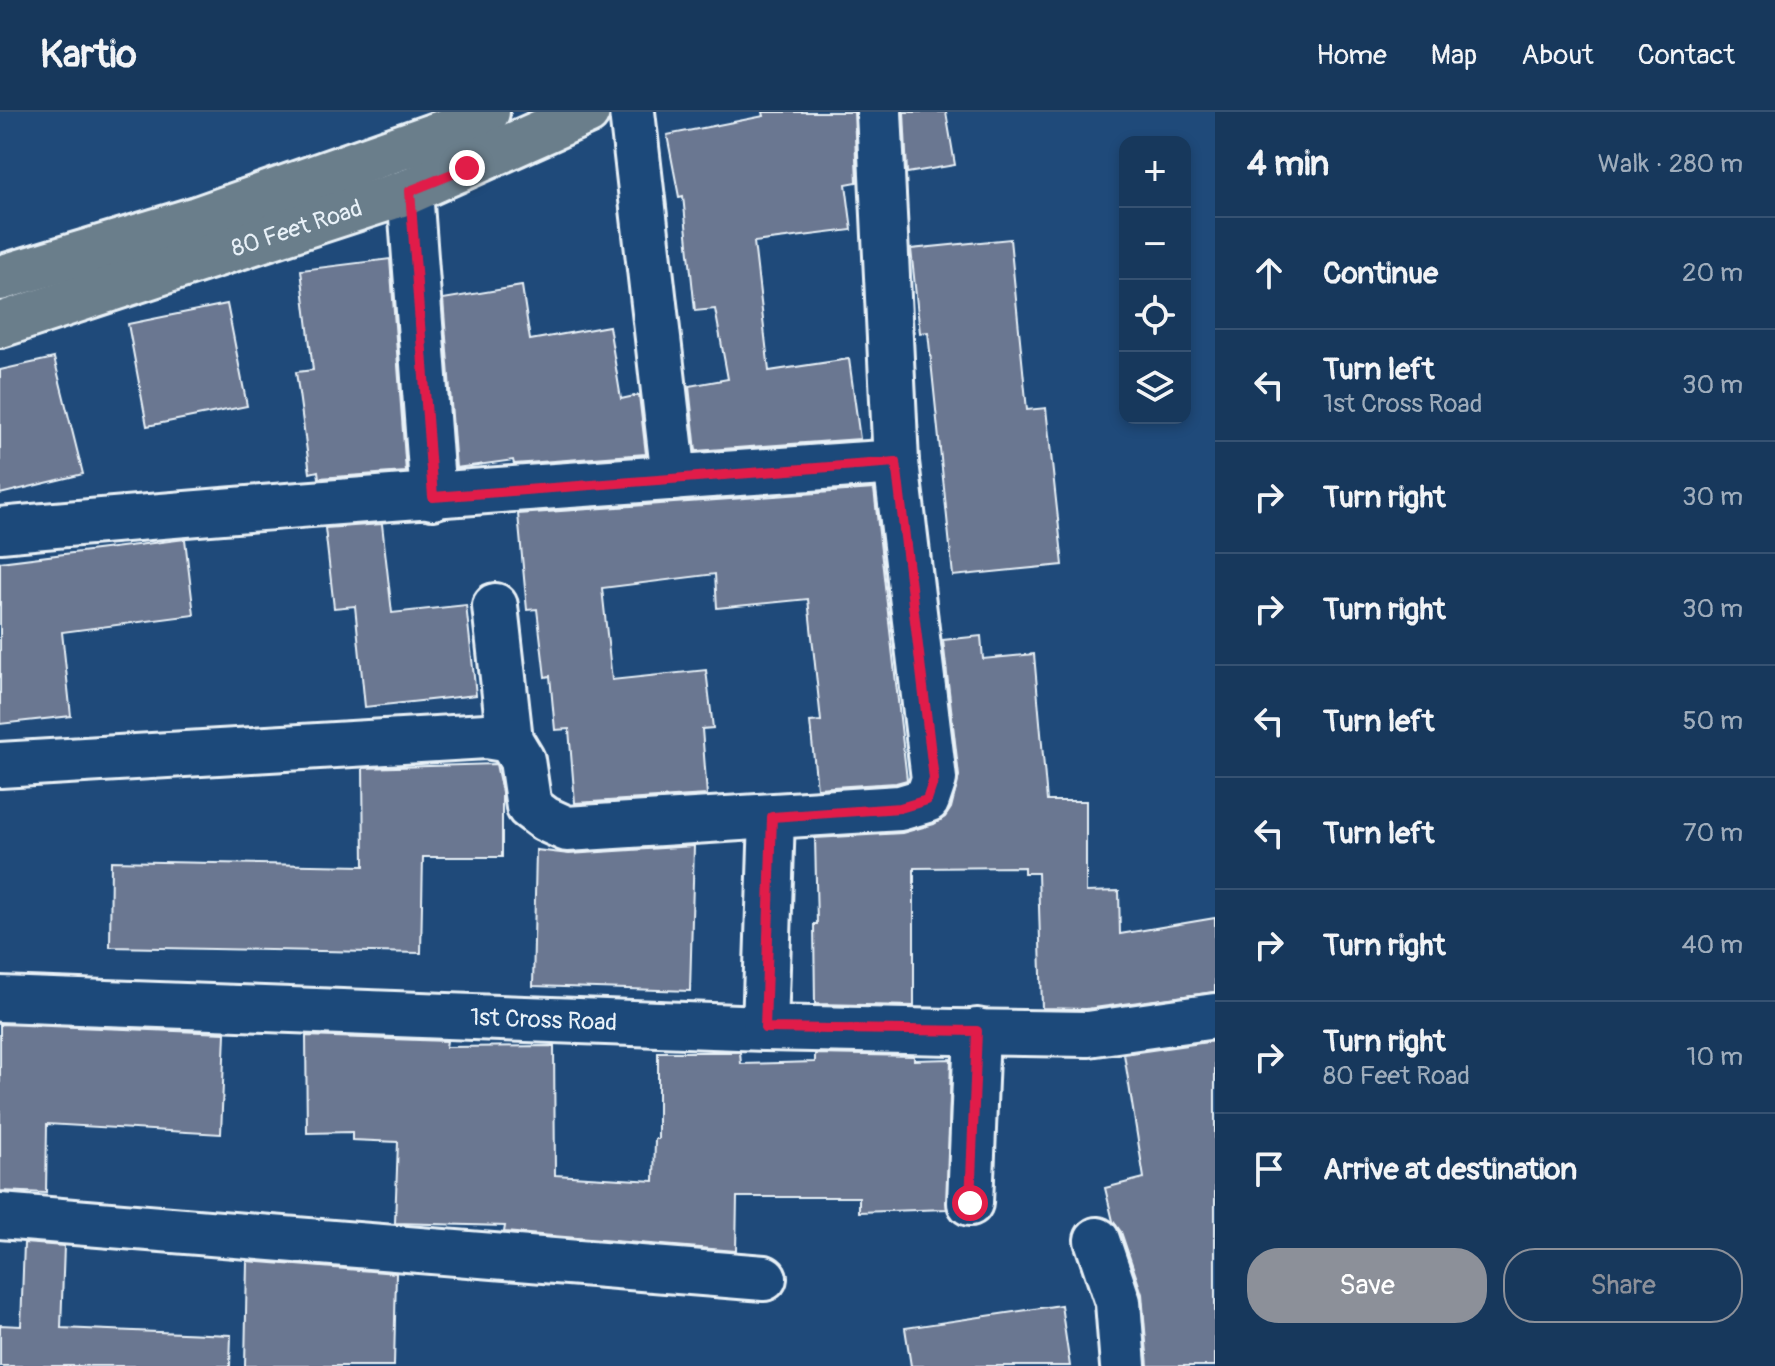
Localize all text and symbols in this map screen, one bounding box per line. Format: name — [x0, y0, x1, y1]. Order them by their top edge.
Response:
text: Kartio — [40, 31, 137, 79]
text: Home — [1316, 38, 1387, 73]
text: Map — [1431, 38, 1477, 73]
text: About — [1521, 38, 1594, 73]
text: Contact — [1638, 38, 1735, 73]
map controls — [1119, 136, 1191, 424]
button: + — [1119, 136, 1191, 208]
text: 4 min — [1247, 143, 1329, 186]
text: Walk · 280 m — [1598, 148, 1743, 180]
route end — [449, 150, 485, 186]
street label: 80 Feet Road — [228, 193, 366, 263]
button: − — [1119, 208, 1191, 280]
icon: ahead — [1247, 251, 1291, 295]
text: Continue — [1323, 255, 1438, 292]
text: 20 m — [1682, 257, 1743, 289]
button: locate — [1119, 280, 1191, 352]
text: Turn left — [1323, 351, 1434, 388]
button: layers — [1119, 352, 1191, 424]
icon: left — [1247, 363, 1291, 407]
text: 30 m — [1682, 369, 1743, 401]
text: 1st Cross Road — [1323, 388, 1482, 420]
icon: right — [1247, 475, 1291, 519]
text: Turn right — [1323, 479, 1446, 516]
text: 30 m — [1682, 481, 1743, 513]
icon: right — [1247, 587, 1291, 631]
text: Turn right — [1323, 591, 1446, 628]
text: 30 m — [1682, 593, 1743, 625]
icon: left — [1247, 699, 1291, 743]
text: Turn left — [1323, 703, 1434, 740]
text: 50 m — [1682, 705, 1743, 737]
icon: left — [1247, 811, 1291, 855]
text: Turn left — [1323, 815, 1434, 852]
text: 70 m — [1683, 817, 1743, 849]
icon: right — [1247, 923, 1291, 967]
text: Turn right — [1323, 927, 1446, 964]
text: 40 m — [1681, 929, 1743, 961]
street label: 1st Cross Road — [469, 1002, 618, 1037]
text: Turn right — [1323, 1023, 1446, 1060]
icon: right — [1247, 1035, 1291, 1079]
text: 10 m — [1686, 1041, 1743, 1073]
text: 80 Feet Road — [1323, 1060, 1470, 1092]
icon: arrive — [1247, 1147, 1291, 1191]
text: Arrive at destination — [1323, 1151, 1577, 1188]
route start — [952, 1185, 988, 1221]
button: Save — [1247, 1248, 1487, 1323]
button: Share — [1503, 1248, 1743, 1323]

